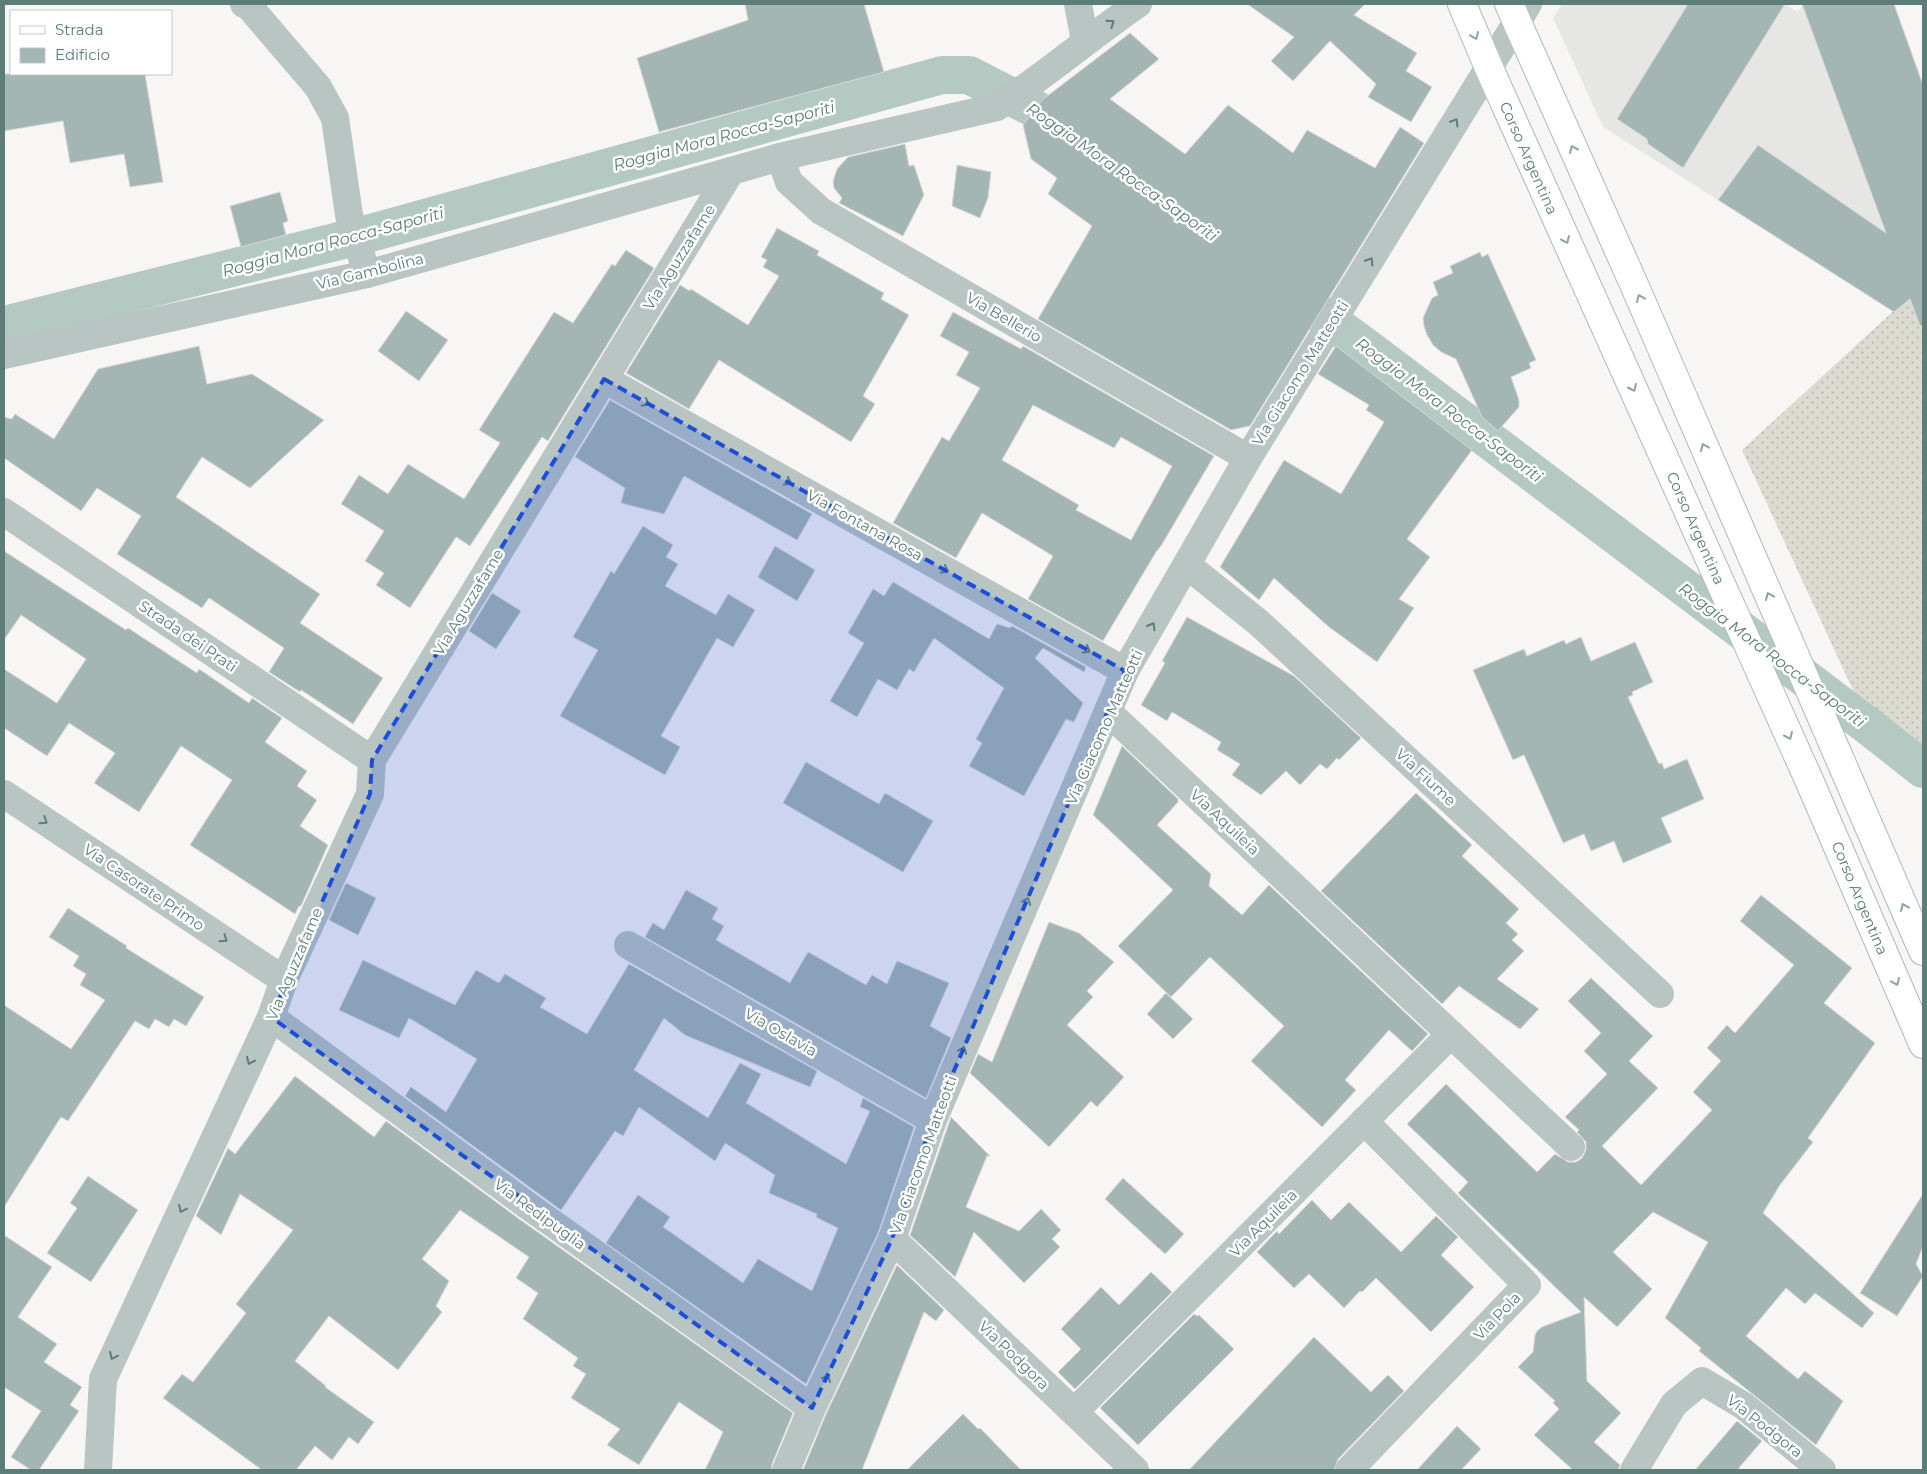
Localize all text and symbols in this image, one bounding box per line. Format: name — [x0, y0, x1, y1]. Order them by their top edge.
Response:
legend — [10, 10, 172, 75]
text: Strada — [55, 20, 104, 39]
one-way arrow — [1105, 20, 1115, 29]
one-way arrow — [1469, 31, 1480, 40]
text: Edificio — [55, 45, 110, 64]
water label: Roggia Mora Rocca-Saporiti — [611, 97, 837, 175]
water label: Roggia Mora Rocca-Saporiti — [1023, 99, 1222, 246]
street label: Corso Argentina — [1496, 99, 1562, 217]
one-way arrow — [1449, 119, 1458, 128]
one-way arrow — [1569, 145, 1579, 154]
street label: Via Aguzzafame — [639, 201, 719, 313]
water label: Roggia Mora Rocca-Saporiti — [220, 203, 446, 281]
one-way arrow — [1560, 235, 1570, 244]
street label: Via Gambolina — [314, 248, 426, 294]
one-way arrow — [1363, 257, 1373, 266]
street label: Via Bellerio — [963, 288, 1045, 346]
one-way arrow — [1635, 294, 1646, 303]
street label: Via Giacomo Matteotti — [1247, 297, 1353, 449]
water label: Roggia Mora Rocca-Saporiti — [1352, 334, 1546, 487]
one-way arrow — [1626, 383, 1637, 392]
one-way arrow — [641, 396, 650, 406]
one-way arrow — [1700, 443, 1711, 452]
street label: Corso Argentina — [1663, 469, 1729, 587]
one-way arrow — [783, 476, 792, 486]
street label: Via Fontana Rosa — [804, 485, 926, 565]
street label: Via Aguzzafame — [429, 545, 507, 659]
one-way arrow — [940, 564, 949, 574]
water label: Roggia Mora Rocca-Saporiti — [1675, 579, 1869, 732]
one-way arrow — [1765, 592, 1776, 601]
street label: Strada dei Prati — [135, 596, 241, 676]
one-way arrow — [1145, 622, 1155, 631]
one-way arrow — [1081, 643, 1090, 653]
street label: Via Giacomo Matteotti — [1061, 646, 1147, 808]
one-way arrow — [1783, 731, 1793, 740]
street label: Via Fiume — [1392, 744, 1460, 810]
street label: Via Aquileia — [1186, 785, 1264, 859]
one-way arrow — [39, 814, 48, 824]
street label: Corso Argentina — [1828, 838, 1892, 958]
street label: Via Casorate Primo — [80, 839, 208, 935]
one-way arrow — [1020, 897, 1031, 906]
one-way arrow — [1899, 903, 1910, 912]
street label: Via Aguzzafame — [262, 905, 326, 1023]
one-way arrow — [218, 933, 227, 943]
one-way arrow — [1890, 977, 1901, 986]
street label: Via Oslavia — [741, 1004, 821, 1060]
one-way arrow — [956, 1046, 967, 1055]
one-way arrow — [247, 1056, 257, 1065]
street label: Via Giacomo Matteotti — [885, 1073, 961, 1237]
street label: Via Redipuglia — [490, 1174, 590, 1254]
street label: Via Aquileia — [1225, 1185, 1301, 1261]
one-way arrow — [178, 1204, 188, 1213]
street label: Via Pola — [1469, 1288, 1525, 1344]
street label: Via Podgora — [975, 1317, 1053, 1393]
one-way arrow — [109, 1351, 120, 1360]
one-way arrow — [820, 1374, 830, 1383]
street label: Via Podgora — [1723, 1390, 1807, 1462]

